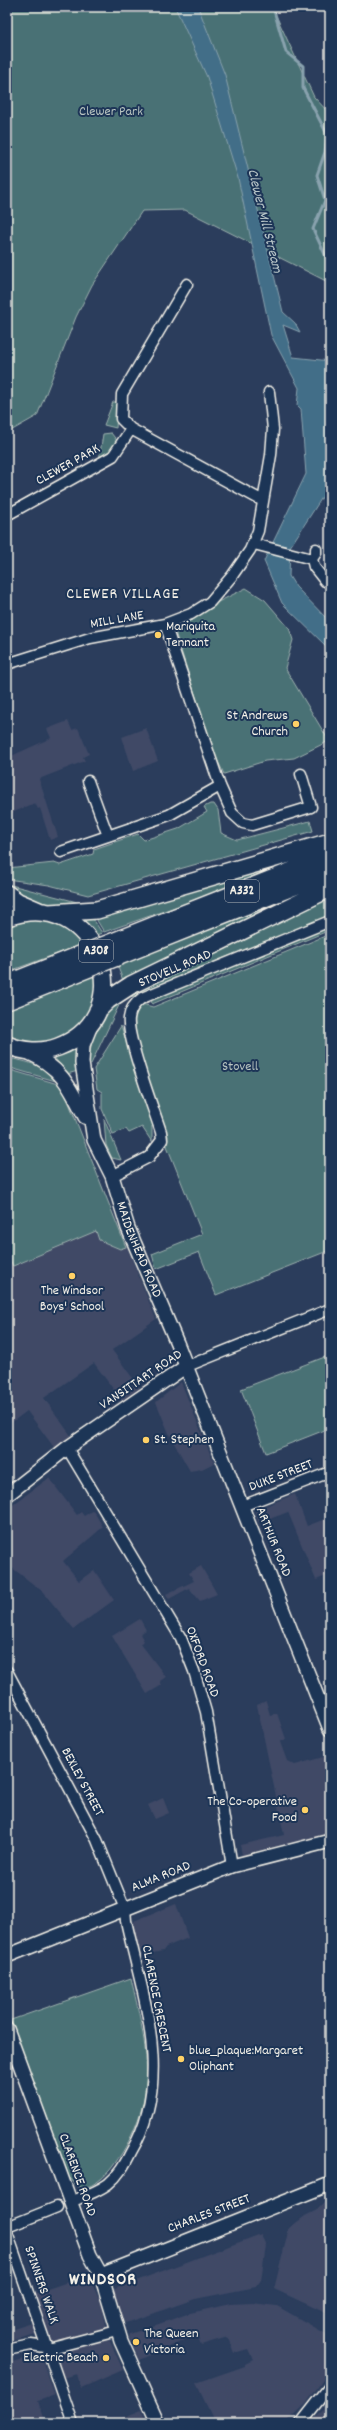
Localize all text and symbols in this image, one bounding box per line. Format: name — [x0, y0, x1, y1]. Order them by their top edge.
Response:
park label: Clewer Park — [79, 102, 143, 122]
water label: Clewer Mill Stream — [240, 167, 288, 276]
street label: CLEWER PARK — [32, 439, 104, 491]
district label: CLEWER VILLAGE — [66, 583, 180, 606]
street label: MILL LANE — [89, 605, 146, 635]
place label: Mariquita Tennant — [166, 617, 216, 653]
marker: Mariquita Tennant — [153, 630, 163, 640]
place label: St Andrews Church — [227, 706, 288, 742]
marker: St Andrews Church — [291, 719, 301, 729]
road number: A332 — [225, 880, 259, 902]
road number: A308 — [79, 940, 113, 962]
street label: STOVELL ROAD — [136, 945, 214, 993]
park label: Stovell — [222, 1057, 259, 1077]
street label: MAIDENHEAD ROAD — [110, 1199, 167, 1301]
marker: The Windsor Boys' School — [67, 1271, 77, 1281]
place label: The Windsor Boys' School — [40, 1281, 105, 1317]
street label: VANSITTART ROAD — [96, 1345, 186, 1415]
place label: St. Stephen — [154, 1430, 214, 1450]
marker: St. Stephen — [141, 1435, 151, 1445]
street label: DUKE STREET — [246, 1455, 316, 1497]
street label: ARTHUR ROAD — [250, 1504, 296, 1580]
street label: OXFORD ROAD — [180, 1624, 224, 1700]
street label: BEXLEY STREET — [56, 1744, 109, 1820]
place label: The Co-operative Food — [207, 1792, 297, 1828]
marker: The Co-operative Food — [300, 1805, 310, 1815]
street label: ALMA ROAD — [128, 1856, 194, 1898]
street label: CLARENCE CRESCENT — [136, 1944, 176, 2055]
place label: blue_plaque:Margaret Oliphant — [189, 2041, 303, 2077]
marker: blue_plaque:Margaret Oliphant — [176, 2054, 186, 2064]
street label: CLARENCE ROAD — [53, 2131, 101, 2219]
street label: CHARLES STREET — [165, 2189, 254, 2239]
street label: SPINNERS WALK — [18, 2243, 64, 2327]
district label: WINDSOR — [69, 2268, 137, 2293]
place label: The Queen Victoria — [144, 2324, 198, 2360]
marker: The Queen Victoria — [131, 2337, 141, 2347]
place label: Electric Beach — [23, 2348, 98, 2368]
marker: Electric Beach — [101, 2353, 111, 2363]

